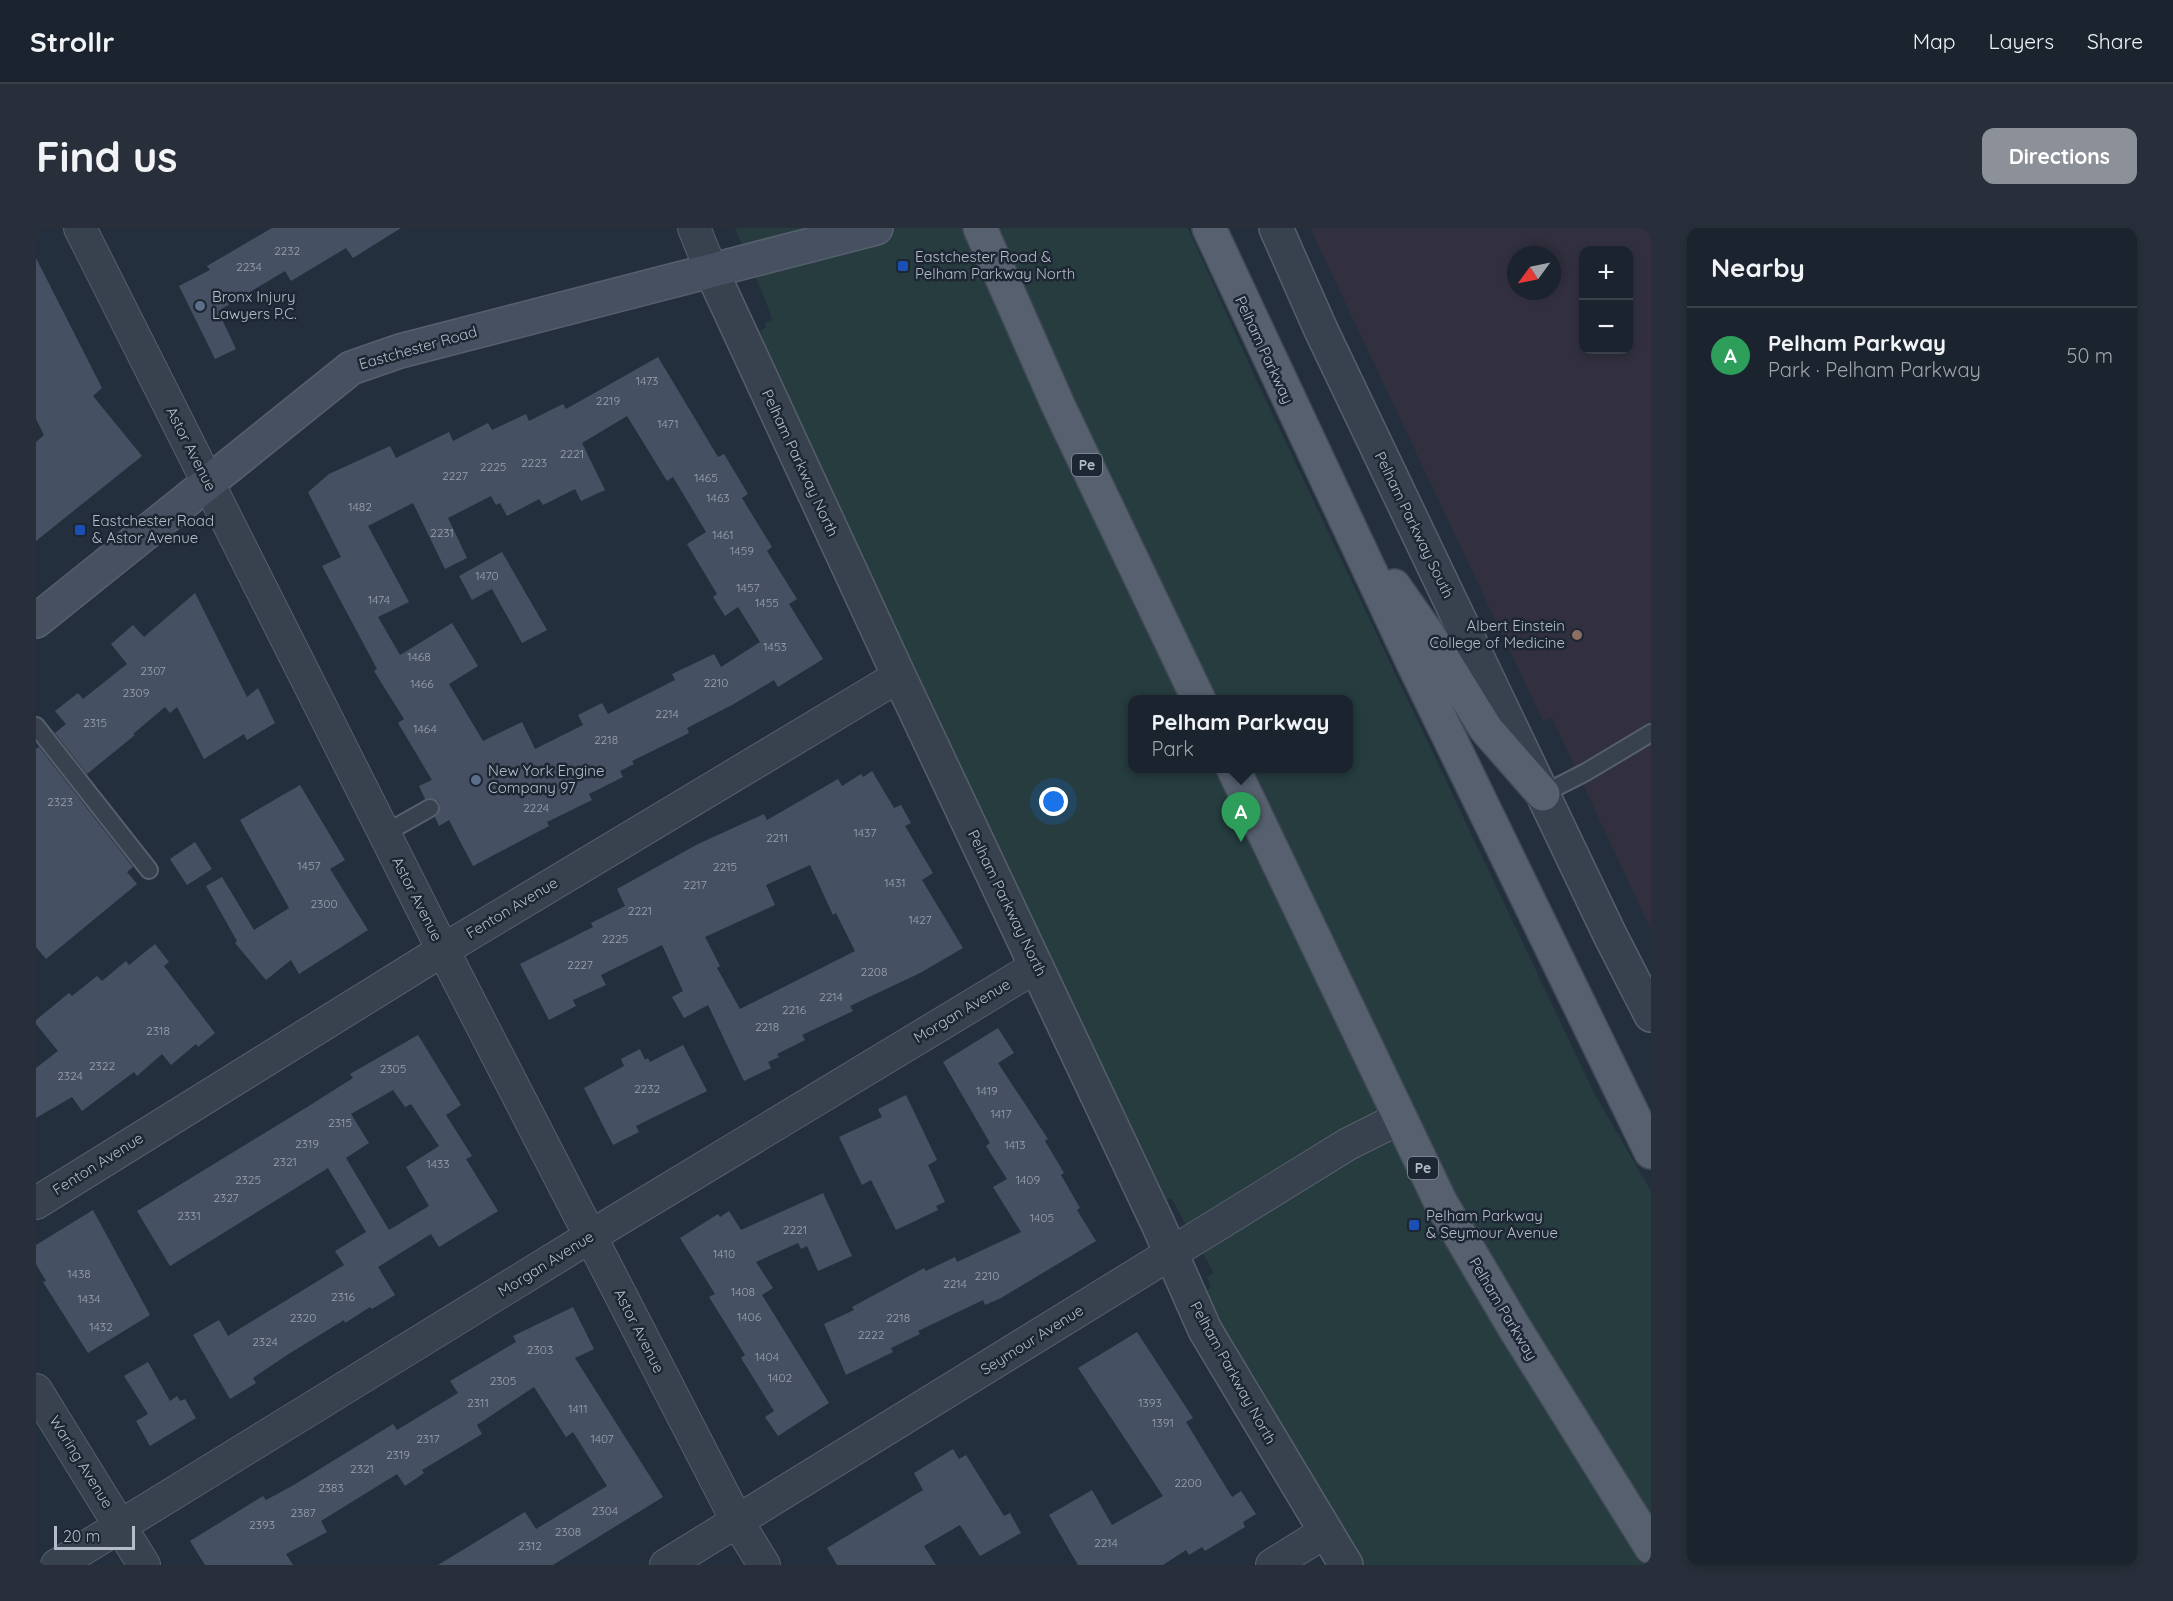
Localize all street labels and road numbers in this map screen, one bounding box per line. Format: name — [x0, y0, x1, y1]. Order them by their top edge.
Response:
street label: Pelham Parkway — [1231, 293, 1298, 407]
street label: Eastchester Road — [357, 322, 479, 373]
street label: Pelham Parkway North — [758, 386, 843, 539]
street label: Astor Avenue — [162, 403, 221, 494]
street label: Pelham Parkway South — [1371, 448, 1458, 601]
road number: Pe — [1072, 454, 1102, 476]
street label: Pelham Parkway North — [964, 827, 1051, 979]
street label: Astor Avenue — [388, 853, 447, 944]
street label: Fenton Avenue — [462, 873, 561, 942]
street label: Morgan Avenue — [910, 974, 1014, 1047]
street label: Fenton Avenue — [49, 1128, 147, 1199]
road number: Pe — [1408, 1157, 1438, 1179]
street label: Morgan Avenue — [494, 1227, 597, 1301]
street label: Pelham Parkway — [1465, 1254, 1542, 1364]
street label: Astor Avenue — [610, 1285, 669, 1376]
street label: Pelham Parkway North — [1186, 1298, 1281, 1447]
street label: Seymour Avenue — [977, 1300, 1087, 1379]
street label: Waring Avenue — [45, 1412, 118, 1512]

